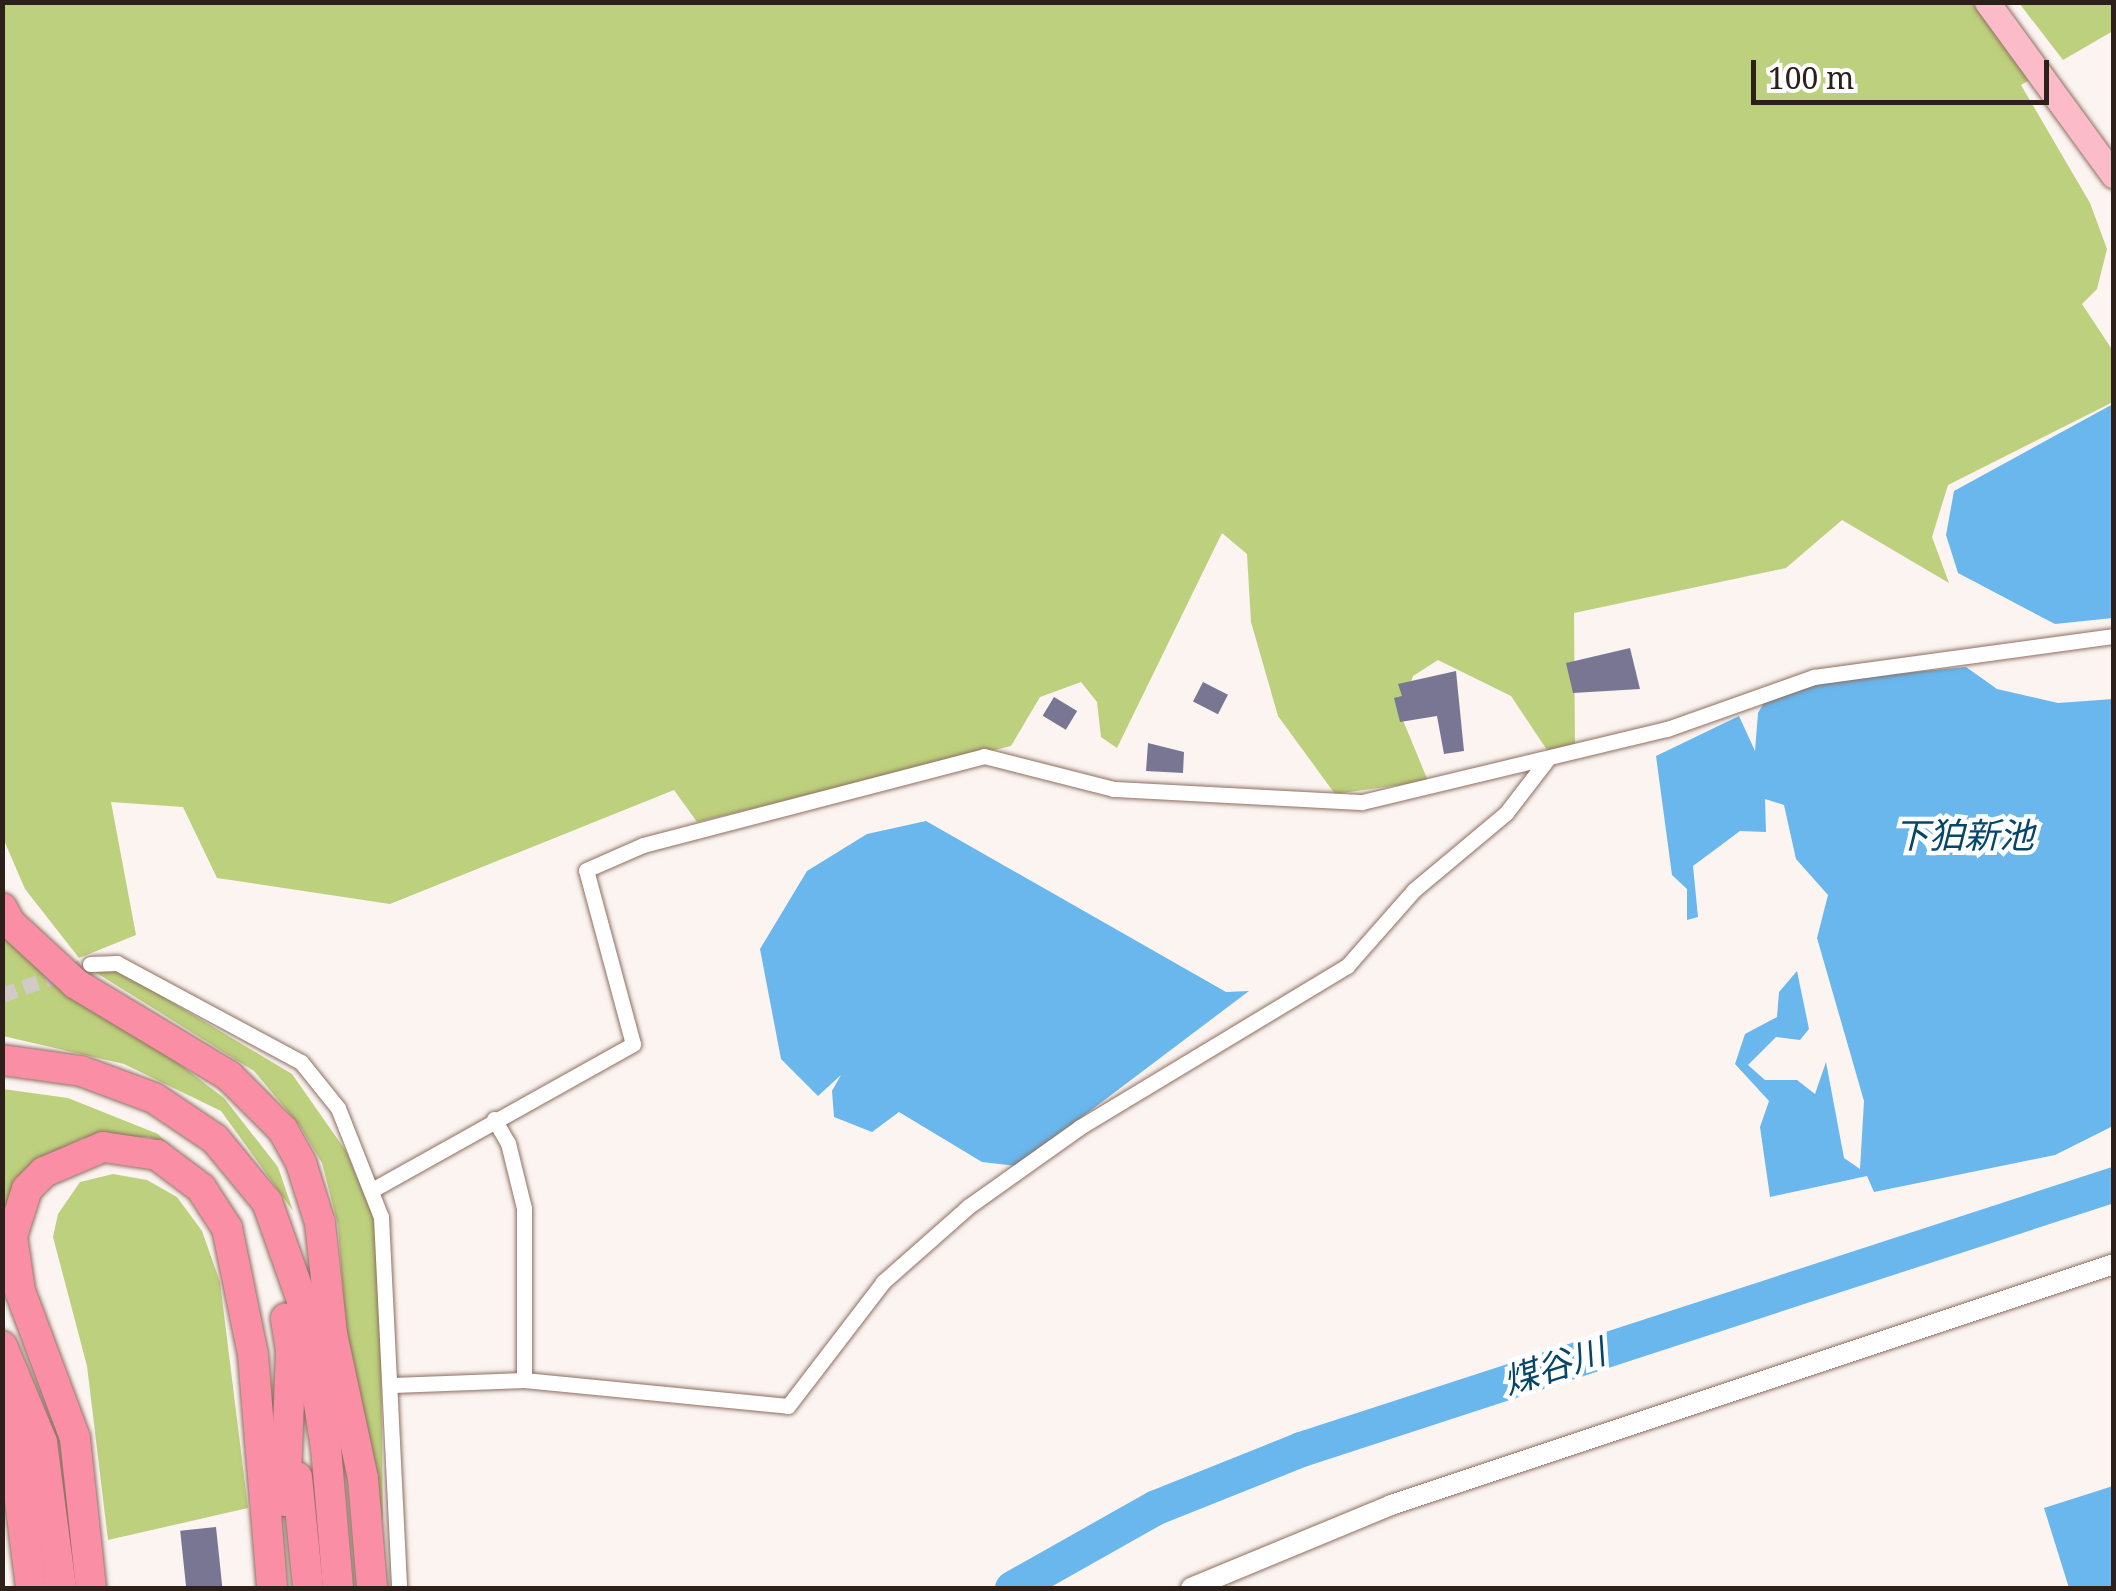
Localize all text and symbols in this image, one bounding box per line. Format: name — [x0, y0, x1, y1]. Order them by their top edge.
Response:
scale bar — [1756, 40, 2054, 102]
text: 100 m — [1768, 57, 1854, 98]
water label: 下狛新池 — [1894, 814, 2034, 856]
water label: 煤谷川 — [1498, 1330, 1610, 1402]

